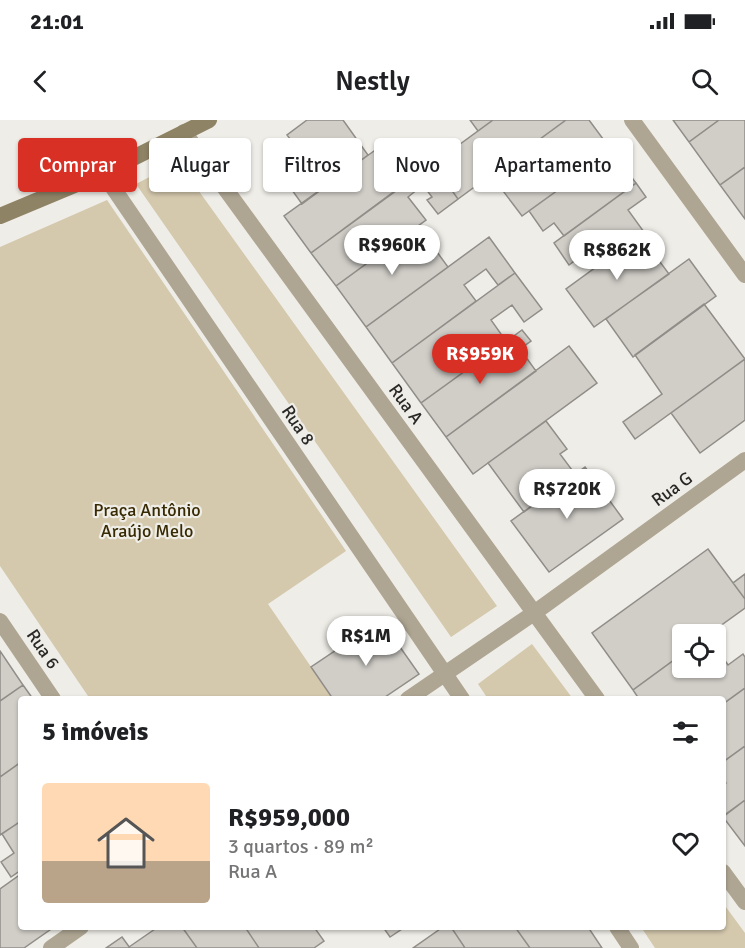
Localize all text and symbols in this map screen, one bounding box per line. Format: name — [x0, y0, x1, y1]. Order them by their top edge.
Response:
text: 21:01 — [30, 8, 84, 35]
icon: back — [24, 65, 57, 98]
text: Nestly — [335, 65, 410, 98]
icon: search — [688, 65, 721, 98]
chip: Comprar — [18, 138, 137, 192]
chip: Alugar — [149, 138, 251, 192]
chip: Filtros — [263, 138, 362, 192]
chip: Novo — [374, 138, 461, 192]
chip: Apartamento — [473, 138, 633, 192]
pin: R$960K — [343, 225, 441, 276]
pin: R$862K — [568, 230, 666, 281]
text: R$960K — [358, 232, 426, 257]
text: R$862K — [583, 237, 651, 262]
pin: R$959K — [431, 334, 529, 385]
text: R$959K — [446, 341, 514, 366]
street label: Rua A — [384, 380, 428, 428]
street label: Rua 8 — [277, 401, 319, 449]
street label: Rua G — [647, 467, 697, 511]
pin: R$720K — [518, 469, 616, 520]
text: R$720K — [533, 476, 601, 501]
park label: Praça Antônio Araújo Melo — [93, 499, 201, 542]
pin: R$1M — [330, 616, 402, 667]
text: R$1M — [341, 623, 391, 648]
map controls — [672, 624, 726, 678]
button: locate — [672, 624, 726, 678]
street label: Rua 6 — [22, 625, 64, 673]
text: 5 imóveis — [42, 716, 148, 748]
icon: filters — [669, 716, 702, 749]
text: R$959,000 — [228, 802, 350, 834]
icon: home — [90, 807, 162, 879]
icon: heart — [669, 827, 702, 860]
text: 3 quartos · 89 m² — [228, 834, 374, 859]
text: Rua A — [228, 859, 277, 884]

